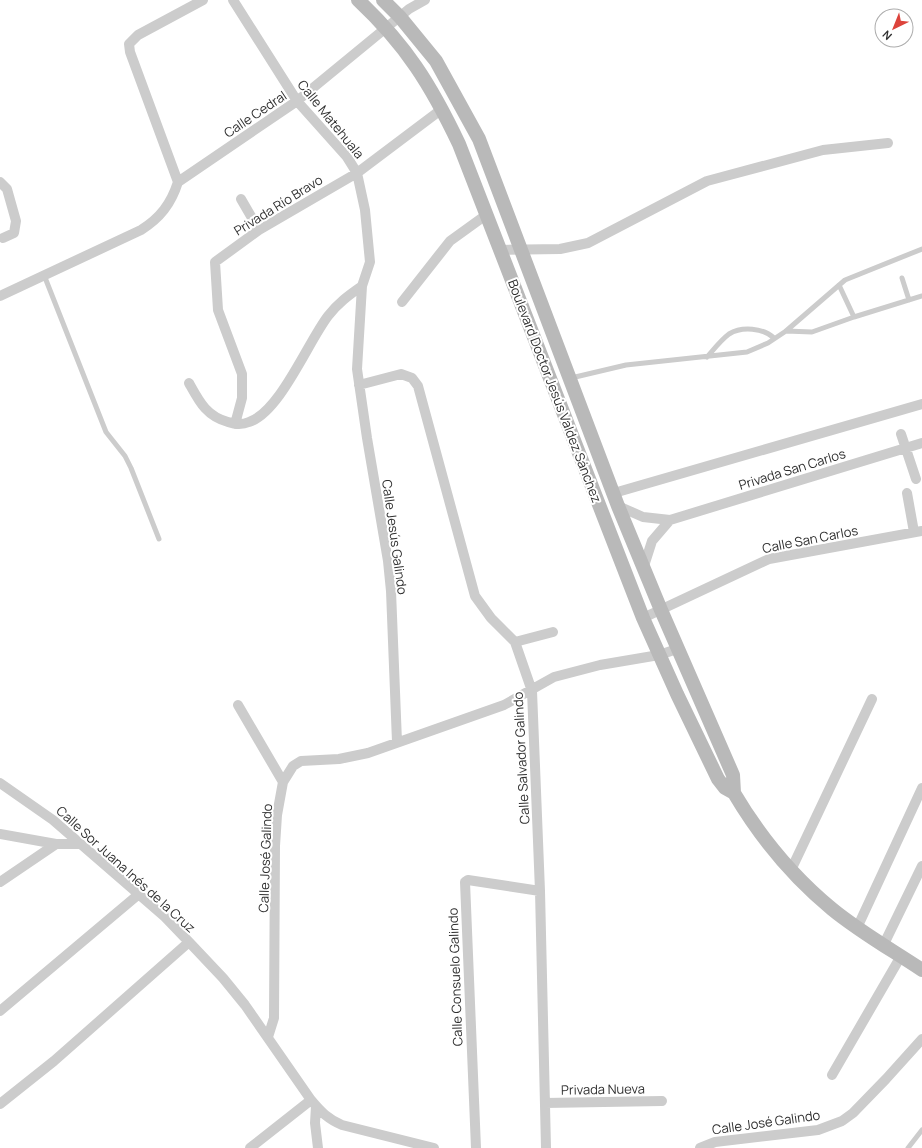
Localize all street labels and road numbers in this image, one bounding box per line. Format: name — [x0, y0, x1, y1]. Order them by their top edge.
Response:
street label: Calle Matehuala — [294, 76, 368, 162]
street label: Calle Cedral — [220, 86, 290, 142]
street label: Privada Río Bravo — [230, 170, 326, 240]
street label: Boulevard Doctor Jesús Valdez Sánchez — [504, 277, 606, 505]
street label: Privada San Carlos — [736, 444, 848, 494]
street label: Calle Jesús Galindo — [378, 478, 412, 596]
street label: Calle San Carlos — [761, 521, 860, 557]
street label: Calle Salvador Galindo — [509, 691, 533, 825]
street label: Calle Sor Juana Inés de la Cruz — [53, 802, 200, 936]
street label: Calle José Galindo — [254, 803, 276, 913]
street label: Calle Consuelo Galindo — [444, 907, 466, 1047]
street label: Privada Nueva — [561, 1079, 645, 1099]
street label: Calle José Galindo — [711, 1105, 822, 1138]

